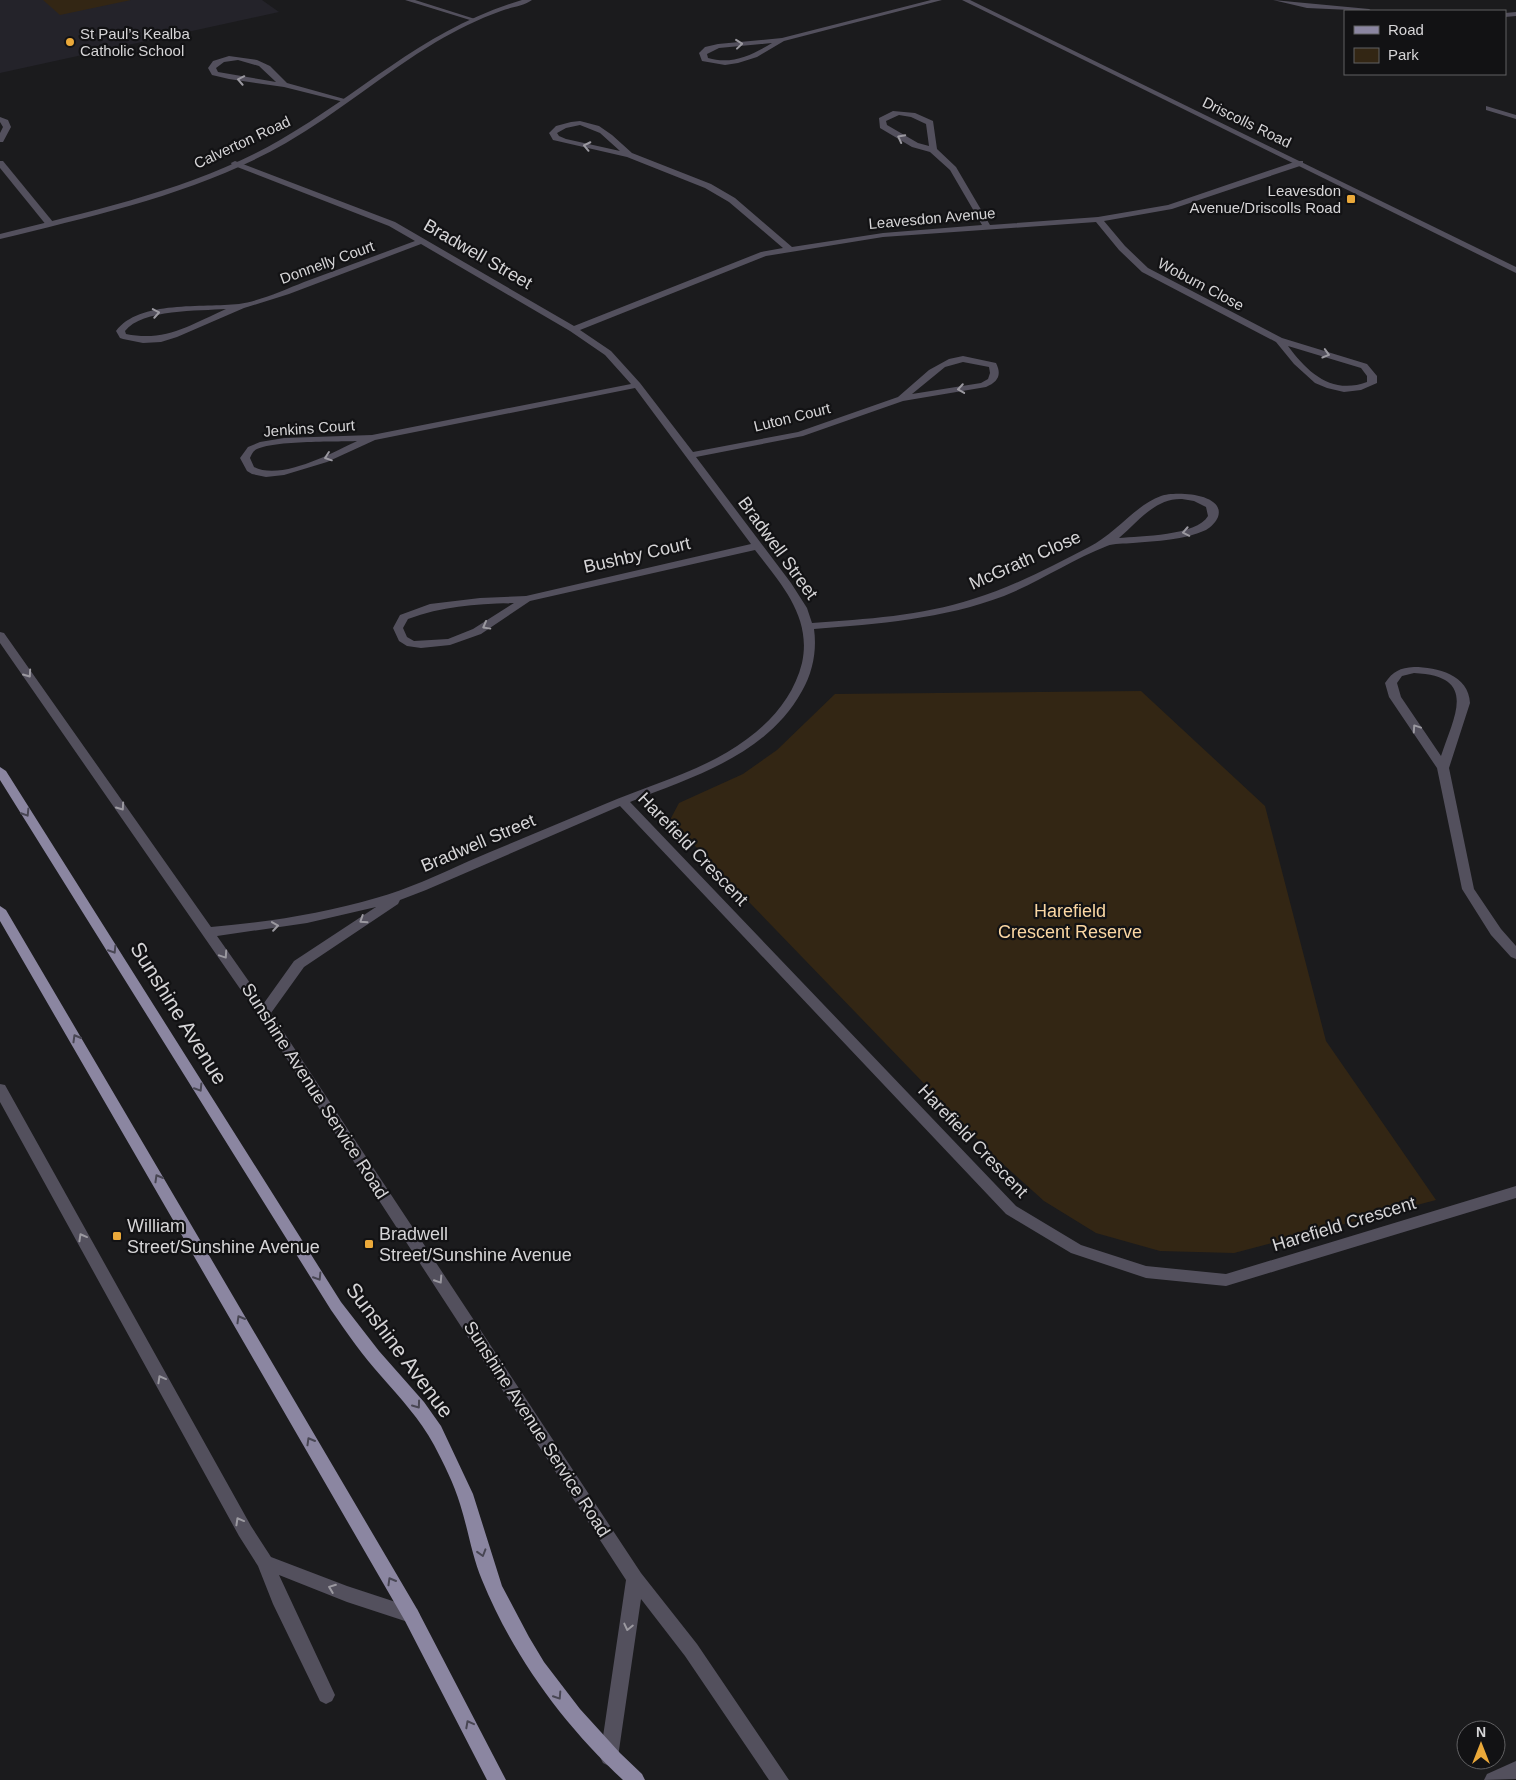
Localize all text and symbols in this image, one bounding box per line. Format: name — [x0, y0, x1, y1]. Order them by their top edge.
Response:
legend — [1344, 10, 1506, 75]
text: Road — [1388, 21, 1424, 38]
place label: St Paul’s Kealba Catholic School — [80, 25, 190, 59]
marker: St Paul’s Kealba Catholic School — [64, 36, 76, 48]
one-way arrow — [735, 39, 743, 50]
text: Park — [1388, 46, 1419, 63]
one-way arrow — [236, 75, 245, 85]
street label: Driscolls Road — [1200, 93, 1294, 151]
street label: Calverton Road — [191, 112, 293, 172]
one-way arrow — [898, 134, 907, 144]
one-way arrow — [583, 141, 591, 151]
place label: Leavesdon Avenue/Driscolls Road — [1190, 182, 1341, 216]
marker: Leavesdon Avenue/Driscolls Road — [1345, 193, 1357, 205]
street label: Leavesdon Avenue — [868, 204, 996, 232]
street label: Bradwell Street — [420, 215, 536, 293]
street label: Donnelly Court — [277, 237, 377, 287]
street label: Woburn Close — [1155, 254, 1247, 314]
one-way arrow — [152, 308, 160, 319]
one-way arrow — [1321, 348, 1329, 358]
one-way arrow — [956, 383, 965, 393]
street label: Luton Court — [752, 399, 833, 435]
street label: Jenkins Court — [263, 416, 356, 440]
one-way arrow — [324, 451, 332, 461]
street label: Bradwell Street — [734, 493, 822, 603]
street label: McGrath Close — [966, 526, 1084, 594]
one-way arrow — [1182, 527, 1191, 537]
street label: Bushby Court — [582, 533, 692, 577]
one-way arrow — [483, 620, 492, 630]
one-way arrow — [22, 669, 31, 678]
one-way arrow — [1413, 724, 1422, 733]
street label: Harefield Crescent — [634, 788, 752, 910]
one-way arrow — [115, 802, 124, 811]
one-way arrow — [20, 807, 29, 816]
street label: Bradwell Street — [418, 810, 538, 876]
park label: Harefield Crescent Reserve — [998, 901, 1142, 942]
one-way arrow — [360, 914, 369, 924]
one-way arrow — [271, 921, 279, 932]
street label: Sunshine Avenue — [126, 938, 232, 1088]
one-way arrow — [106, 945, 116, 954]
one-way arrow — [218, 950, 228, 959]
street label: Sunshine Avenue Service Road — [238, 980, 392, 1202]
one-way arrow — [72, 1035, 82, 1044]
street label: Harefield Crescent — [914, 1080, 1032, 1202]
one-way arrow — [193, 1082, 202, 1091]
one-way arrow — [154, 1175, 164, 1184]
street label: Harefield Crescent — [1270, 1193, 1418, 1255]
place label: William Street/Sunshine Avenue — [127, 1216, 320, 1257]
place label: Bradwell Street/Sunshine Avenue — [379, 1224, 572, 1265]
marker: William Street/Sunshine Avenue — [111, 1230, 123, 1242]
one-way arrow — [78, 1233, 88, 1242]
marker: Bradwell Street/Sunshine Avenue — [363, 1238, 375, 1250]
one-way arrow — [312, 1272, 322, 1281]
one-way arrow — [433, 1275, 443, 1284]
street label: Sunshine Avenue — [342, 1278, 458, 1422]
one-way arrow — [236, 1315, 246, 1324]
street label: Sunshine Avenue Service Road — [460, 1318, 614, 1540]
one-way arrow — [157, 1375, 167, 1384]
one-way arrow — [411, 1399, 420, 1409]
one-way arrow — [307, 1437, 317, 1446]
one-way arrow — [236, 1517, 246, 1526]
one-way arrow — [476, 1548, 486, 1557]
one-way arrow — [388, 1578, 398, 1587]
one-way arrow — [328, 1584, 337, 1594]
one-way arrow — [623, 1623, 634, 1632]
one-way arrow — [551, 1691, 561, 1700]
north arrow — [1456, 1720, 1506, 1770]
one-way arrow — [465, 1721, 475, 1730]
text: N — [1476, 1724, 1486, 1740]

